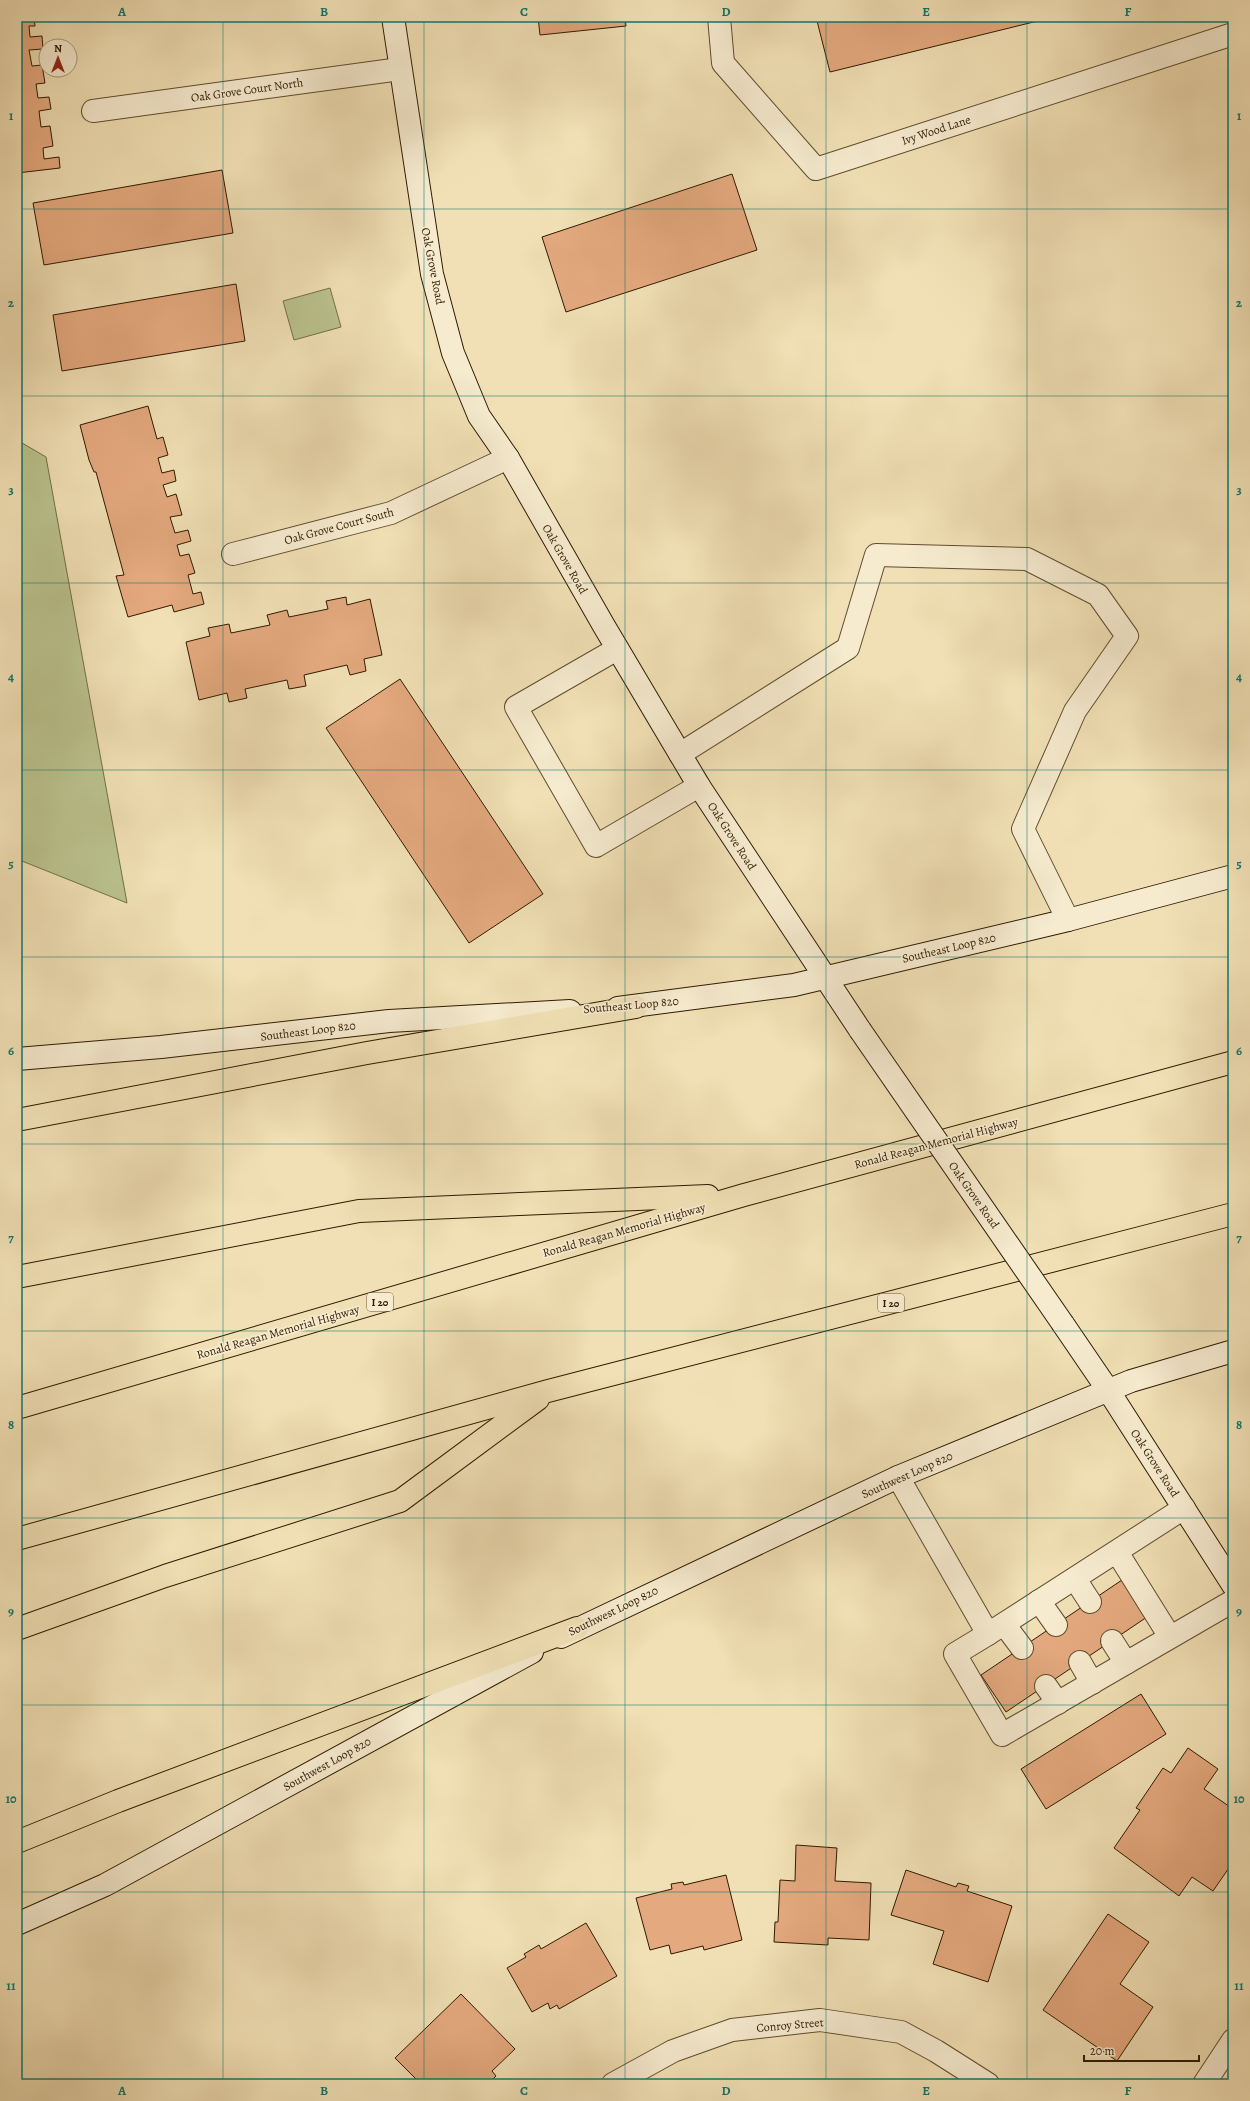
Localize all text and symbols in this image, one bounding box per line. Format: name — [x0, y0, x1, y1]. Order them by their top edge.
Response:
text: A — [117, 3, 127, 20]
text: B — [320, 3, 328, 20]
text: C — [520, 3, 528, 20]
text: D — [721, 3, 731, 20]
text: E — [922, 3, 930, 20]
text: F — [1125, 3, 1132, 20]
north arrow — [38, 38, 78, 78]
text: N — [54, 41, 62, 56]
street label: Oak Grove Court North — [190, 74, 305, 106]
text: 1 — [9, 107, 14, 124]
text: 1 — [1237, 107, 1242, 124]
street label: Ivy Wood Lane — [899, 111, 973, 149]
street label: Oak Grove Road — [418, 226, 448, 306]
text: 2 — [8, 294, 15, 311]
text: 2 — [1236, 294, 1243, 311]
text: 3 — [8, 481, 14, 498]
text: 3 — [1236, 481, 1242, 498]
street label: Oak Grove Court South — [282, 504, 396, 548]
street label: Oak Grove Road — [539, 521, 592, 597]
text: 4 — [8, 668, 14, 685]
text: 4 — [1236, 668, 1242, 685]
street label: Oak Grove Road — [704, 799, 760, 874]
text: 5 — [8, 855, 14, 872]
text: 5 — [1236, 855, 1242, 872]
street label: Southeast Loop 820 — [901, 929, 997, 967]
street label: Southeast Loop 820 — [583, 993, 679, 1017]
street label: Southeast Loop 820 — [260, 1017, 356, 1045]
text: 6 — [8, 1042, 14, 1059]
text: 6 — [1236, 1042, 1242, 1059]
street label: Ronald Reagan Memorial Highway — [852, 1113, 1020, 1173]
street label: Oak Grove Road — [945, 1158, 1003, 1232]
street label: Ronald Reagan Memorial Highway — [541, 1199, 708, 1261]
text: 7 — [8, 1229, 14, 1246]
text: 7 — [1236, 1229, 1242, 1246]
road number: I 20 — [367, 1293, 393, 1311]
road number: I 20 — [878, 1294, 904, 1312]
street label: Ronald Reagan Memorial Highway — [195, 1301, 362, 1363]
text: 8 — [8, 1416, 14, 1433]
text: 8 — [1236, 1416, 1242, 1433]
street label: Oak Grove Road — [1127, 1426, 1183, 1501]
street label: Southwest Loop 820 — [859, 1448, 955, 1502]
street label: Southwest Loop 820 — [565, 1582, 661, 1640]
text: 9 — [8, 1603, 14, 1620]
text: 9 — [1236, 1603, 1242, 1620]
street label: Southwest Loop 820 — [280, 1733, 374, 1795]
text: 10 — [5, 1790, 17, 1807]
text: 10 — [1233, 1790, 1245, 1807]
text: 11 — [6, 1977, 16, 1994]
text: 11 — [1234, 1977, 1244, 1994]
street label: Conroy Street — [756, 2014, 824, 2036]
scale bar — [1084, 2037, 1199, 2063]
text: 20 m — [1090, 2043, 1114, 2059]
text: A — [117, 2082, 127, 2099]
text: B — [320, 2082, 328, 2099]
text: C — [520, 2082, 528, 2099]
text: D — [721, 2082, 731, 2099]
text: E — [922, 2082, 930, 2099]
text: F — [1125, 2082, 1132, 2099]

